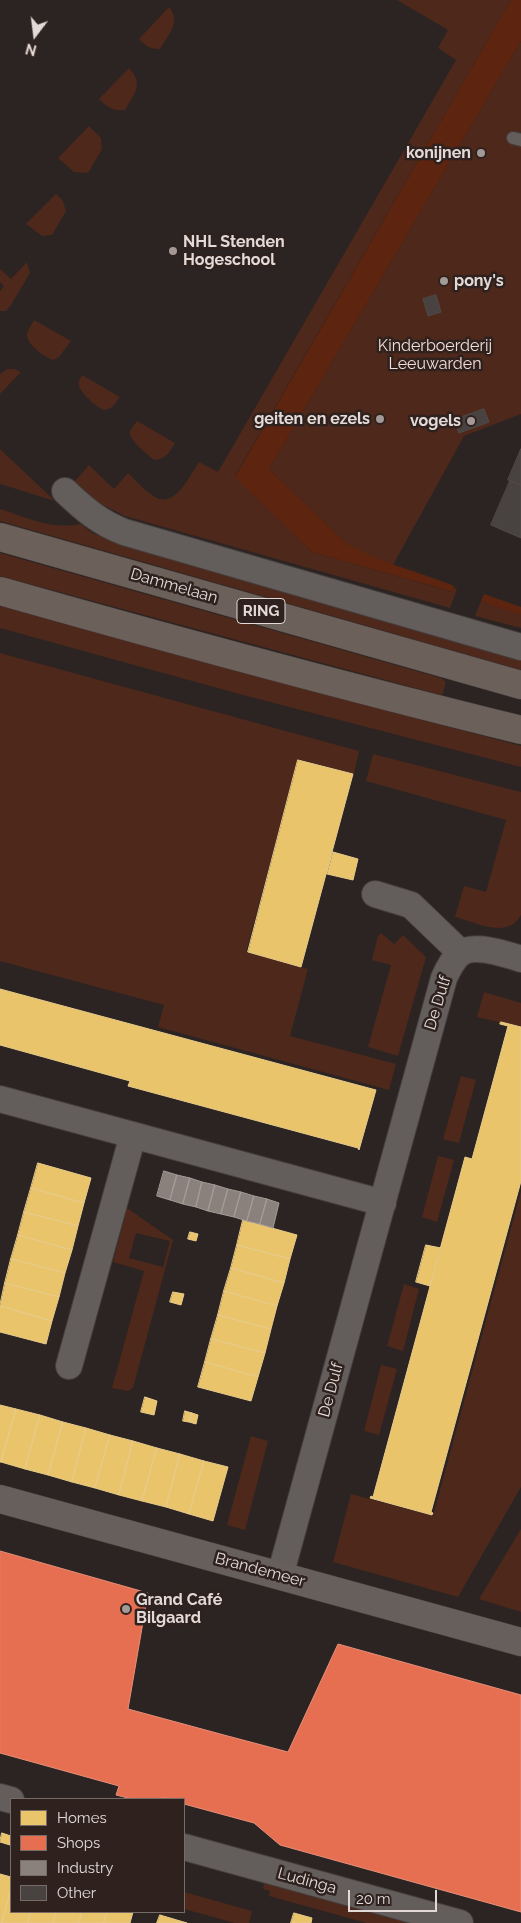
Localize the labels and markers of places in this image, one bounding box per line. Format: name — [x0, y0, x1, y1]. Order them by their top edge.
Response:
place label: konijnen — [406, 143, 471, 163]
marker: konijnen — [475, 147, 487, 159]
place label: NHL Stenden Hogeschool — [183, 232, 285, 270]
marker: NHL Stenden Hogeschool — [167, 245, 179, 257]
place label: pony's — [454, 271, 504, 291]
marker: pony's — [438, 275, 450, 287]
place label: geiten en ezels — [254, 409, 370, 429]
place label: vogels — [410, 411, 461, 431]
marker: geiten en ezels — [374, 413, 386, 425]
marker: vogels — [465, 415, 477, 427]
place label: Grand Café Bilgaard — [136, 1590, 222, 1628]
marker: Grand Café Bilgaard — [120, 1603, 132, 1615]

